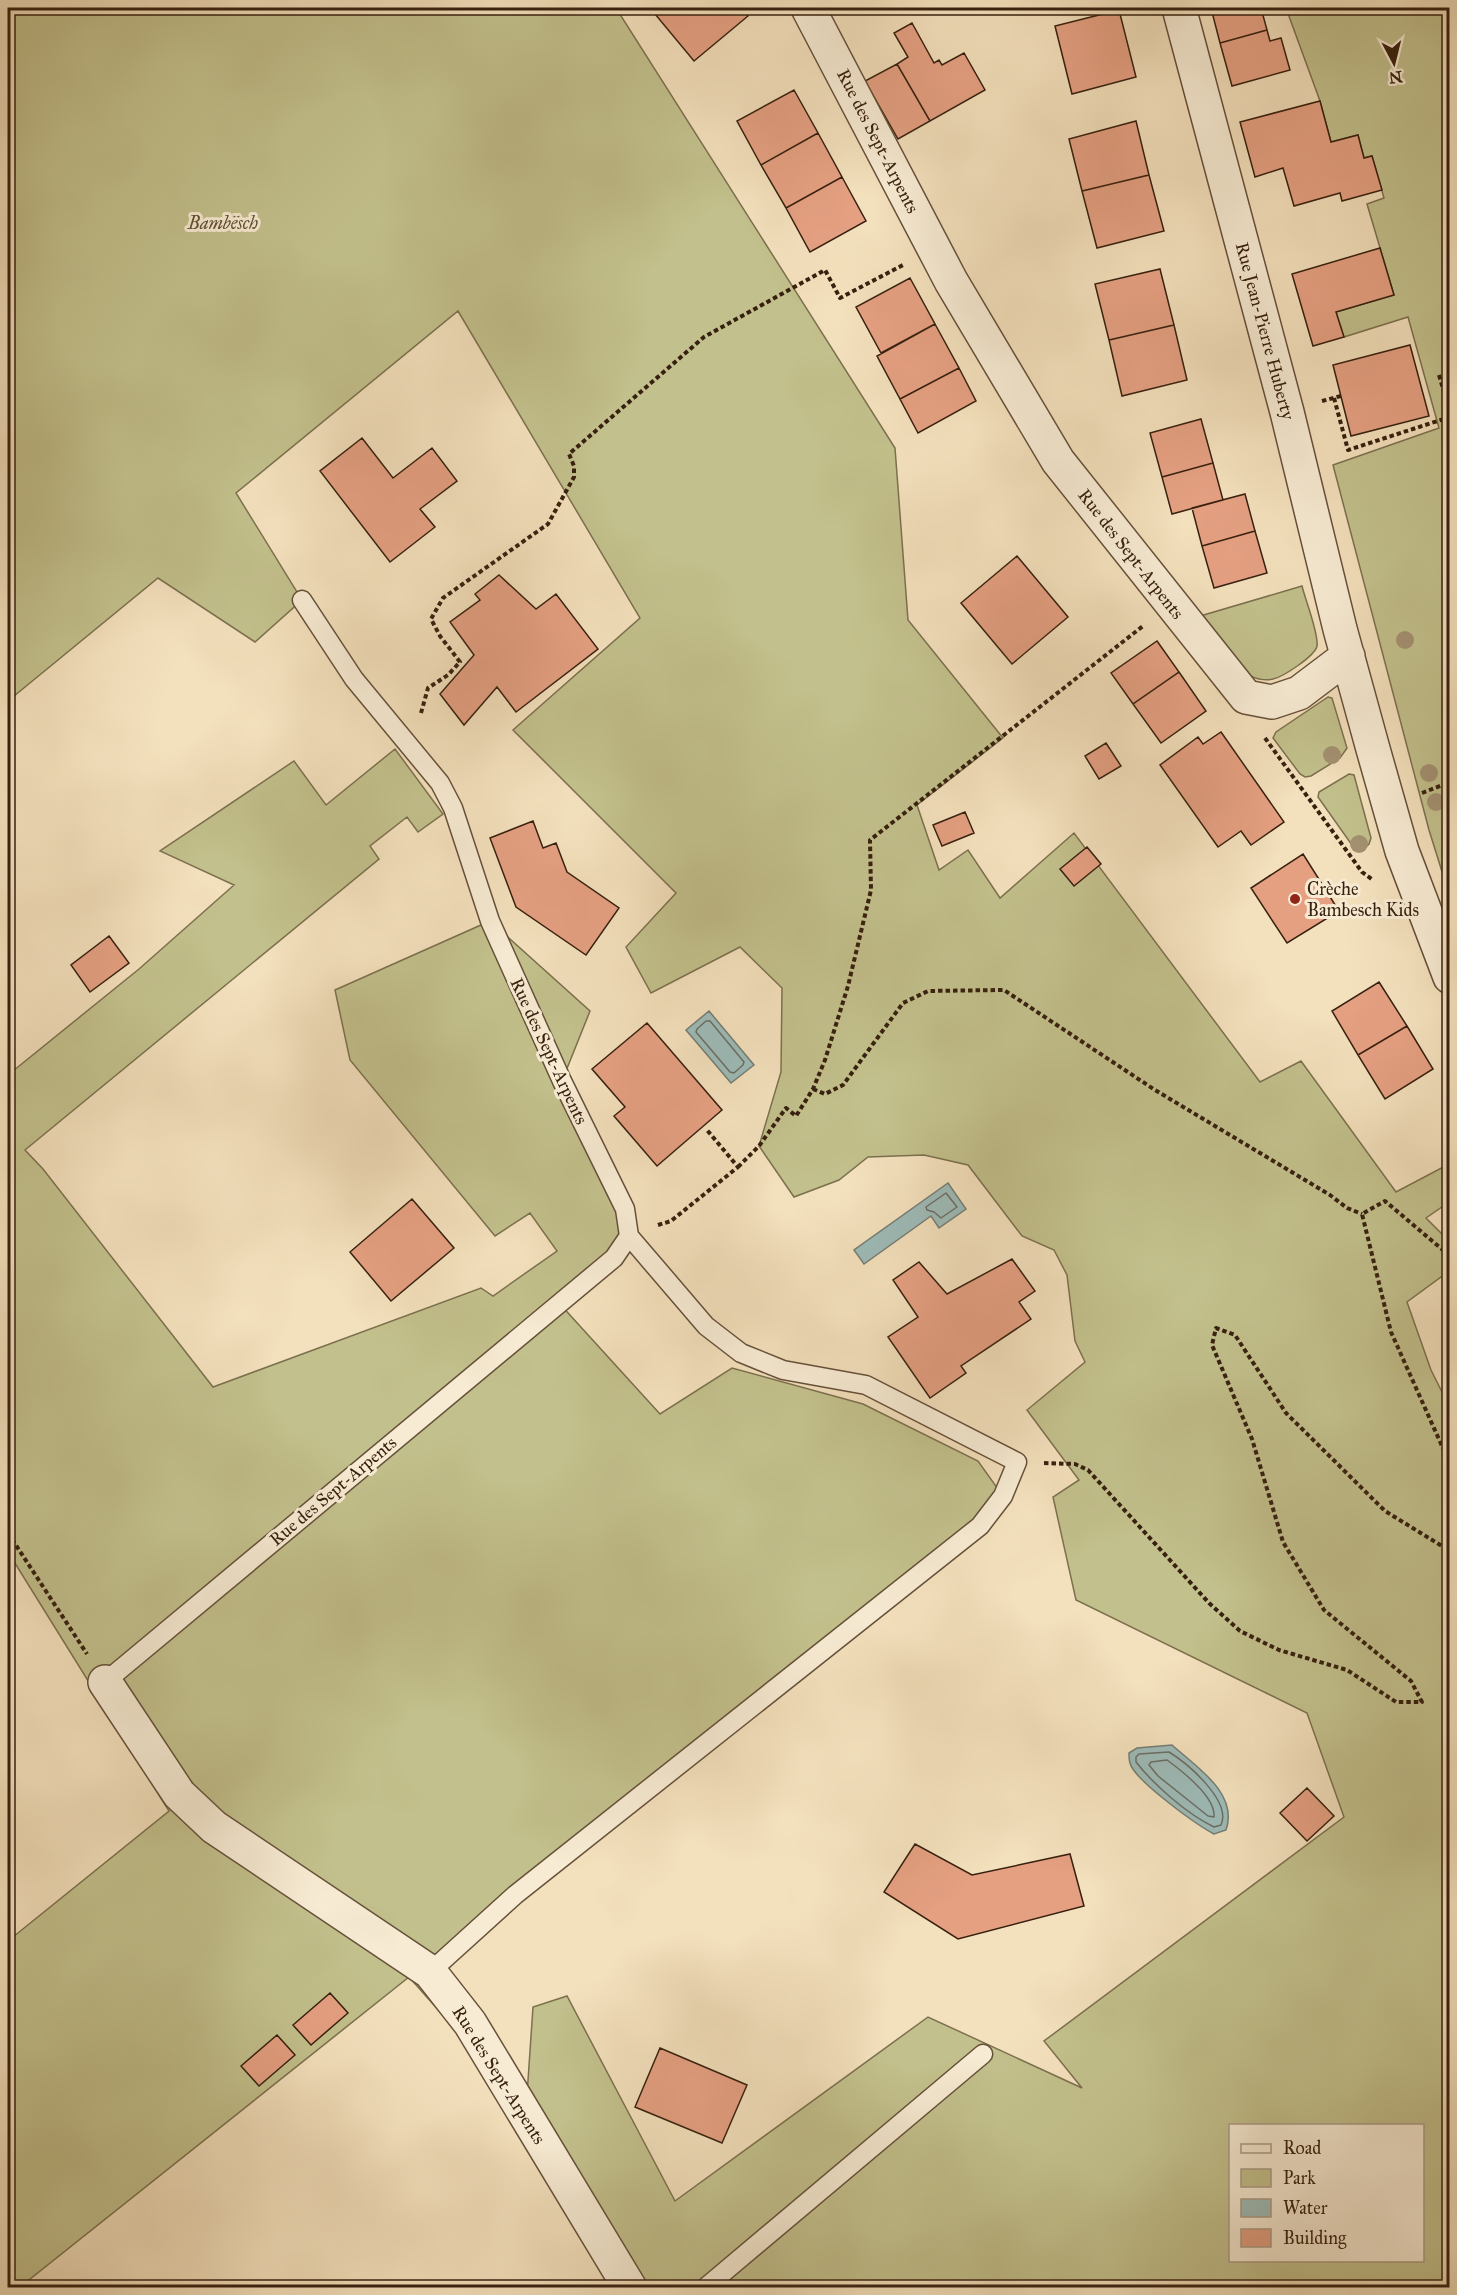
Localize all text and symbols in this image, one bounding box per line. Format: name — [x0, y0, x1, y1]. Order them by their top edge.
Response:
north arrow — [1364, 33, 1424, 93]
street label: Rue des Sept-Arpents — [832, 65, 924, 217]
text: N — [1387, 67, 1404, 88]
park label: Bambësch — [187, 212, 258, 234]
street label: Rue Jean-Pierre Huberty — [1230, 240, 1299, 423]
street label: Rue des Sept-Arpents — [1073, 485, 1189, 623]
place label: Crèche Bambesch Kids — [1307, 878, 1419, 921]
marker: Crèche Bambesch Kids — [1288, 892, 1302, 906]
street label: Rue des Sept-Arpents — [505, 974, 593, 1128]
street label: Rue des Sept-Arpents — [265, 1431, 401, 1551]
street label: Rue des Sept-Arpents — [448, 2002, 550, 2148]
legend — [1229, 2124, 1424, 2262]
text: Road — [1283, 2137, 1321, 2159]
text: Park — [1283, 2167, 1316, 2189]
text: Water — [1283, 2197, 1328, 2219]
text: Building — [1283, 2227, 1347, 2250]

